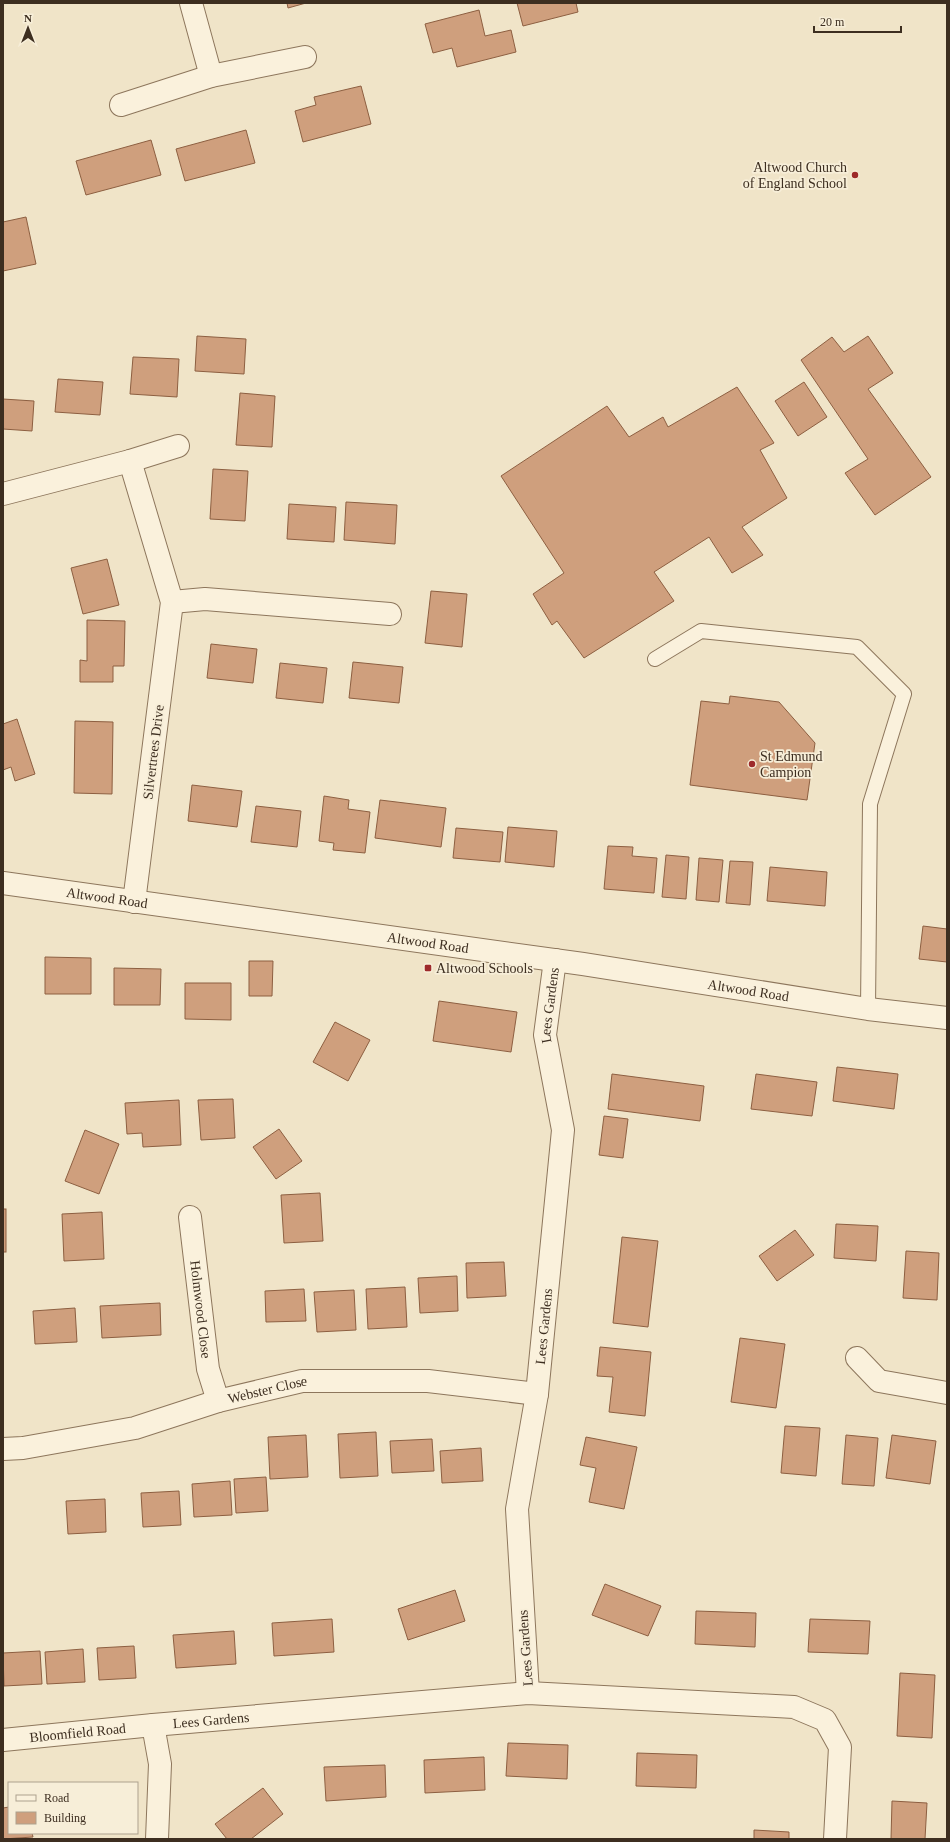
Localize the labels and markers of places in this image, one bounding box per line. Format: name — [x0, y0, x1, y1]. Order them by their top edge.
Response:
place label: Altwood Church of England School — [743, 160, 847, 191]
marker: Altwood Church of England School — [850, 170, 860, 180]
place label: St Edmund Campion — [760, 749, 823, 780]
marker: St Edmund Campion — [747, 759, 757, 769]
place label: Altwood Schools — [436, 961, 533, 976]
marker: Altwood Schools — [423, 963, 433, 973]

